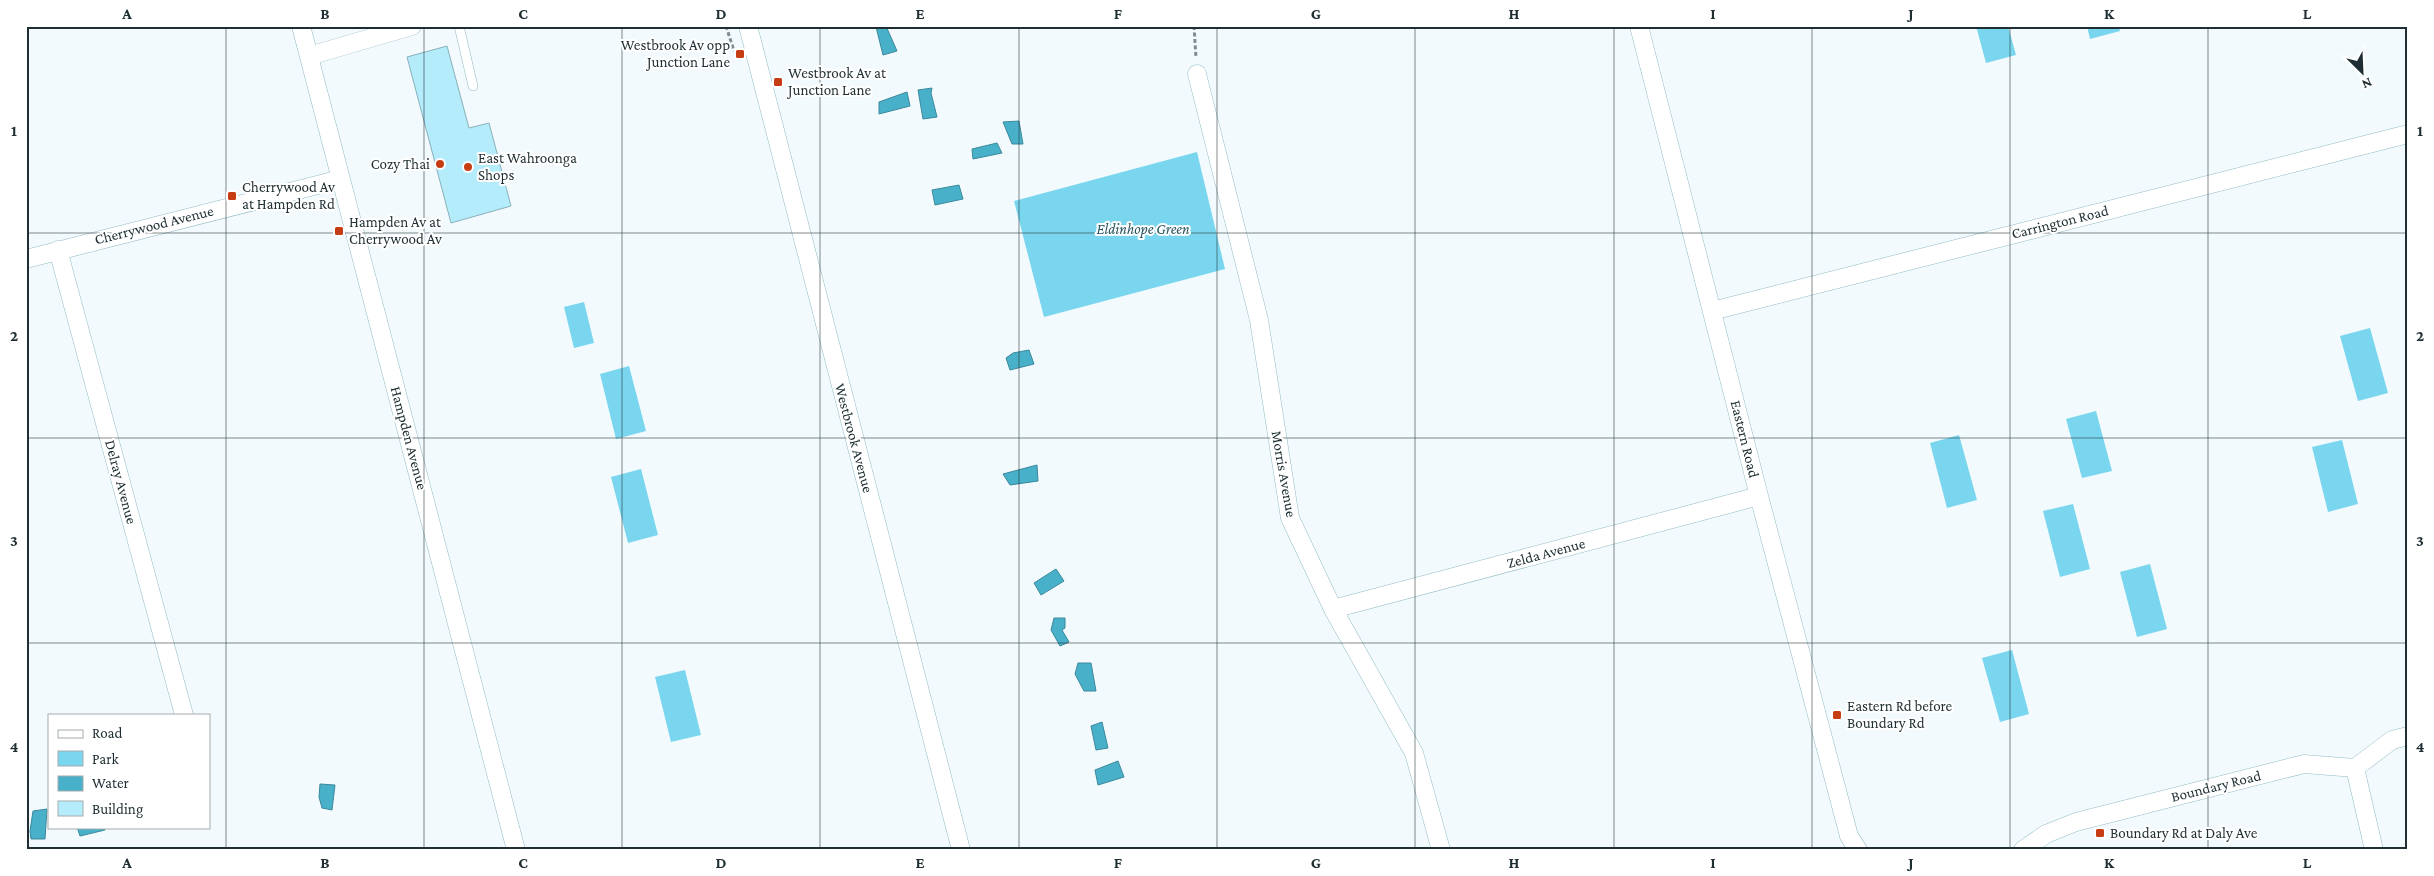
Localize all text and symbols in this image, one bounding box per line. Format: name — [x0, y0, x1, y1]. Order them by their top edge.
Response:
text: A — [121, 5, 132, 22]
text: B — [320, 5, 330, 22]
text: C — [518, 5, 528, 22]
text: D — [715, 5, 727, 22]
text: E — [915, 5, 925, 22]
text: F — [1114, 5, 1123, 22]
text: G — [1311, 5, 1321, 22]
text: H — [1509, 5, 1520, 22]
text: I — [1710, 5, 1716, 22]
text: J — [1906, 5, 1914, 22]
text: K — [2104, 5, 2115, 22]
text: L — [2303, 5, 2312, 22]
place label: Westbrook Av opp Junction Lane — [621, 37, 730, 71]
marker: Westbrook Av opp Junction Lane — [734, 48, 746, 60]
north arrow — [2336, 48, 2386, 98]
place label: Westbrook Av at Junction Lane — [786, 65, 887, 99]
text: N — [2359, 75, 2375, 93]
marker: Westbrook Av at Junction Lane — [772, 76, 784, 88]
text: 1 — [11, 122, 17, 139]
text: 1 — [2417, 122, 2423, 139]
place label: East Wahroonga Shops — [478, 150, 577, 184]
place label: Cozy Thai — [371, 156, 430, 173]
marker: Cozy Thai — [434, 158, 446, 170]
marker: East Wahroonga Shops — [462, 161, 474, 173]
place label: Cherrywood Av at Hampden Rd — [242, 179, 335, 213]
marker: Cherrywood Av at Hampden Rd — [226, 190, 238, 202]
street label: Cherrywood Avenue — [93, 202, 216, 248]
street label: Carrington Road — [2010, 202, 2110, 243]
place label: Hampden Av at Cherrywood Av — [349, 214, 442, 248]
park label: Eldinhope Green — [1096, 221, 1190, 238]
marker: Hampden Av at Cherrywood Av — [333, 225, 345, 237]
text: 2 — [10, 327, 18, 344]
text: 2 — [2416, 327, 2424, 344]
street label: Westbrook Avenue — [832, 382, 876, 495]
street label: Hampden Avenue — [387, 385, 431, 492]
street label: Eastern Road — [1728, 399, 1762, 479]
street label: Morris Avenue — [1269, 430, 1300, 519]
street label: Delray Avenue — [101, 438, 140, 526]
text: 3 — [10, 532, 18, 549]
text: 3 — [2416, 532, 2424, 549]
street label: Zelda Avenue — [1505, 535, 1587, 571]
place label: Eastern Rd before Boundary Rd — [1847, 698, 1953, 732]
marker: Eastern Rd before Boundary Rd — [1831, 709, 1843, 721]
legend — [48, 714, 210, 828]
text: Road — [92, 725, 123, 741]
text: 4 — [10, 738, 19, 755]
text: 4 — [2416, 738, 2425, 755]
text: Park — [92, 751, 119, 767]
street label: Boundary Road — [2169, 767, 2263, 806]
text: Water — [92, 775, 129, 791]
text: Building — [92, 801, 143, 818]
place label: Boundary Rd at Daly Ave — [2110, 825, 2258, 842]
marker: Boundary Rd at Daly Ave — [2094, 827, 2106, 839]
text: A — [121, 854, 132, 871]
text: B — [320, 854, 330, 871]
text: C — [518, 854, 528, 871]
text: D — [715, 854, 727, 871]
text: E — [915, 854, 925, 871]
text: F — [1114, 854, 1123, 871]
text: G — [1311, 854, 1321, 871]
text: H — [1509, 854, 1520, 871]
text: I — [1710, 854, 1716, 871]
text: J — [1906, 854, 1914, 871]
text: K — [2104, 854, 2115, 871]
text: L — [2303, 854, 2312, 871]

